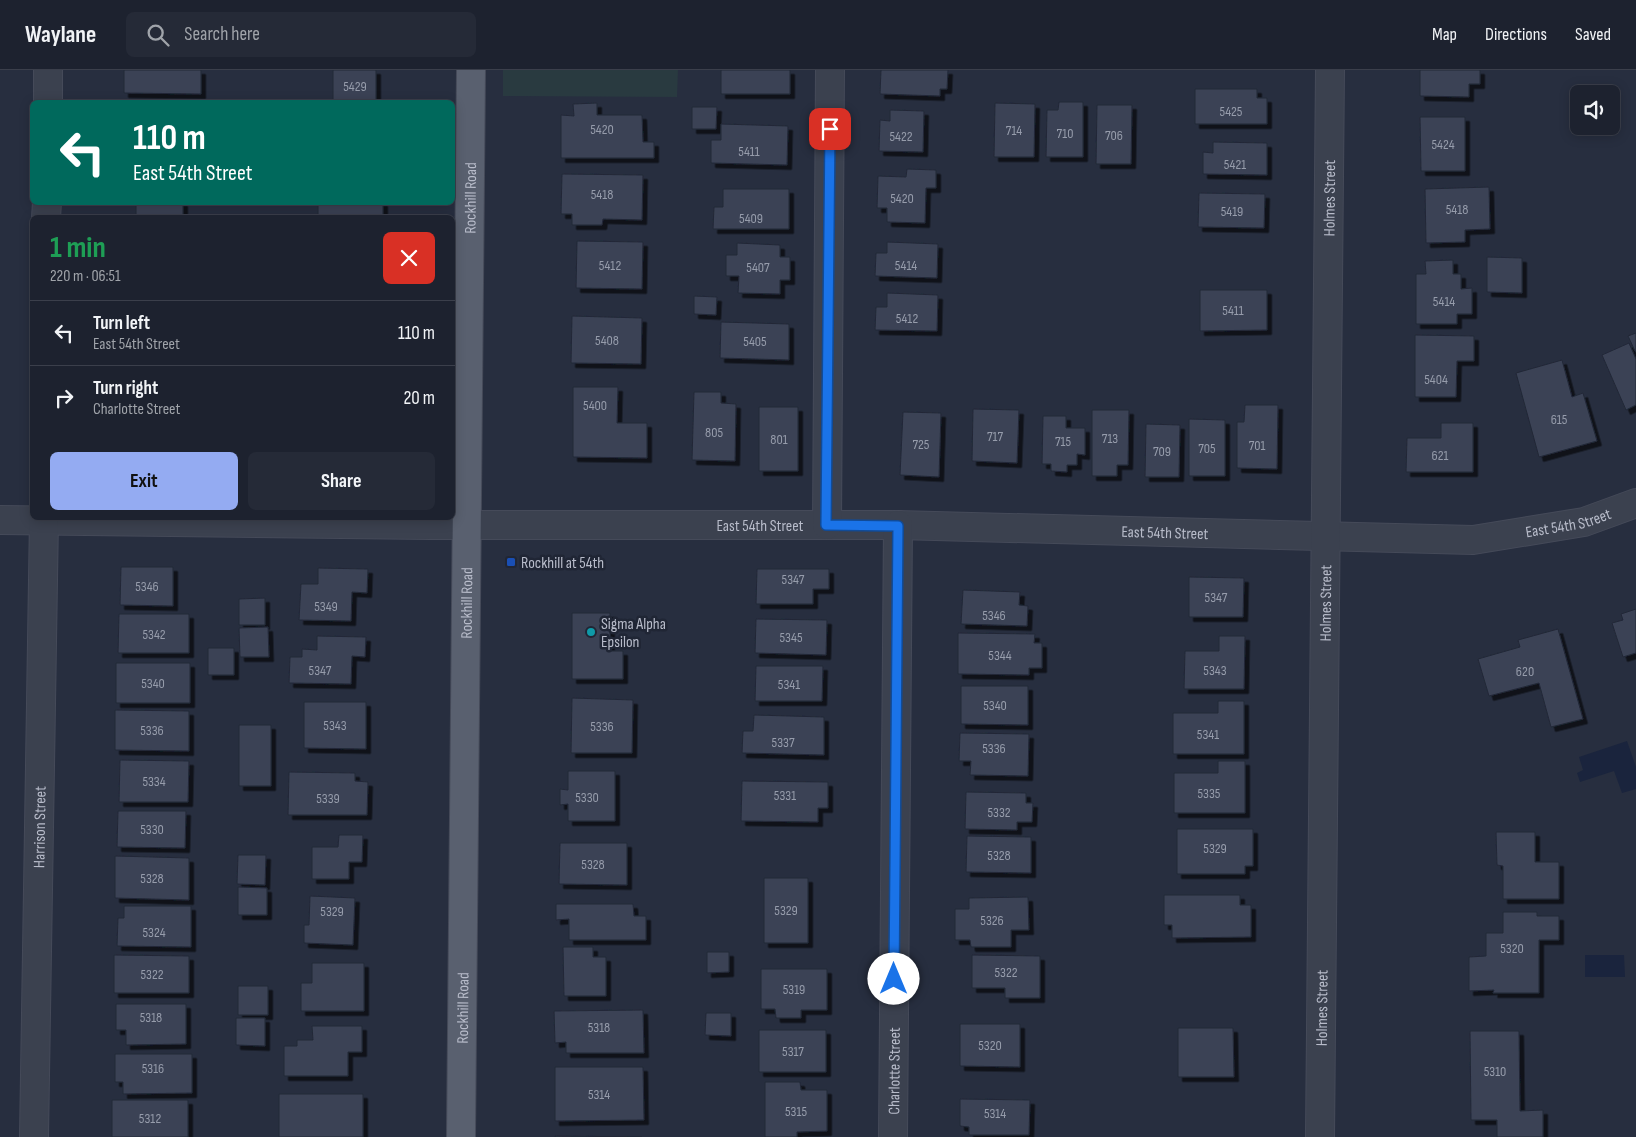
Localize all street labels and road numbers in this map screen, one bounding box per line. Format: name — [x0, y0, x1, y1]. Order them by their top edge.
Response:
street label: Holmes Street — [1320, 160, 1340, 236]
street label: Rockhill Road — [461, 162, 481, 234]
street label: East 54th Street — [1524, 505, 1614, 542]
street label: East 54th Street — [716, 517, 804, 536]
street label: East 54th Street — [1121, 523, 1209, 544]
street label: Holmes Street — [1317, 565, 1336, 641]
street label: Rockhill Road — [458, 567, 477, 639]
street label: Harrison Street — [30, 786, 51, 868]
street label: Holmes Street — [1313, 970, 1333, 1046]
street label: Rockhill Road — [454, 972, 474, 1044]
street label: Charlotte Street — [885, 1027, 905, 1115]

